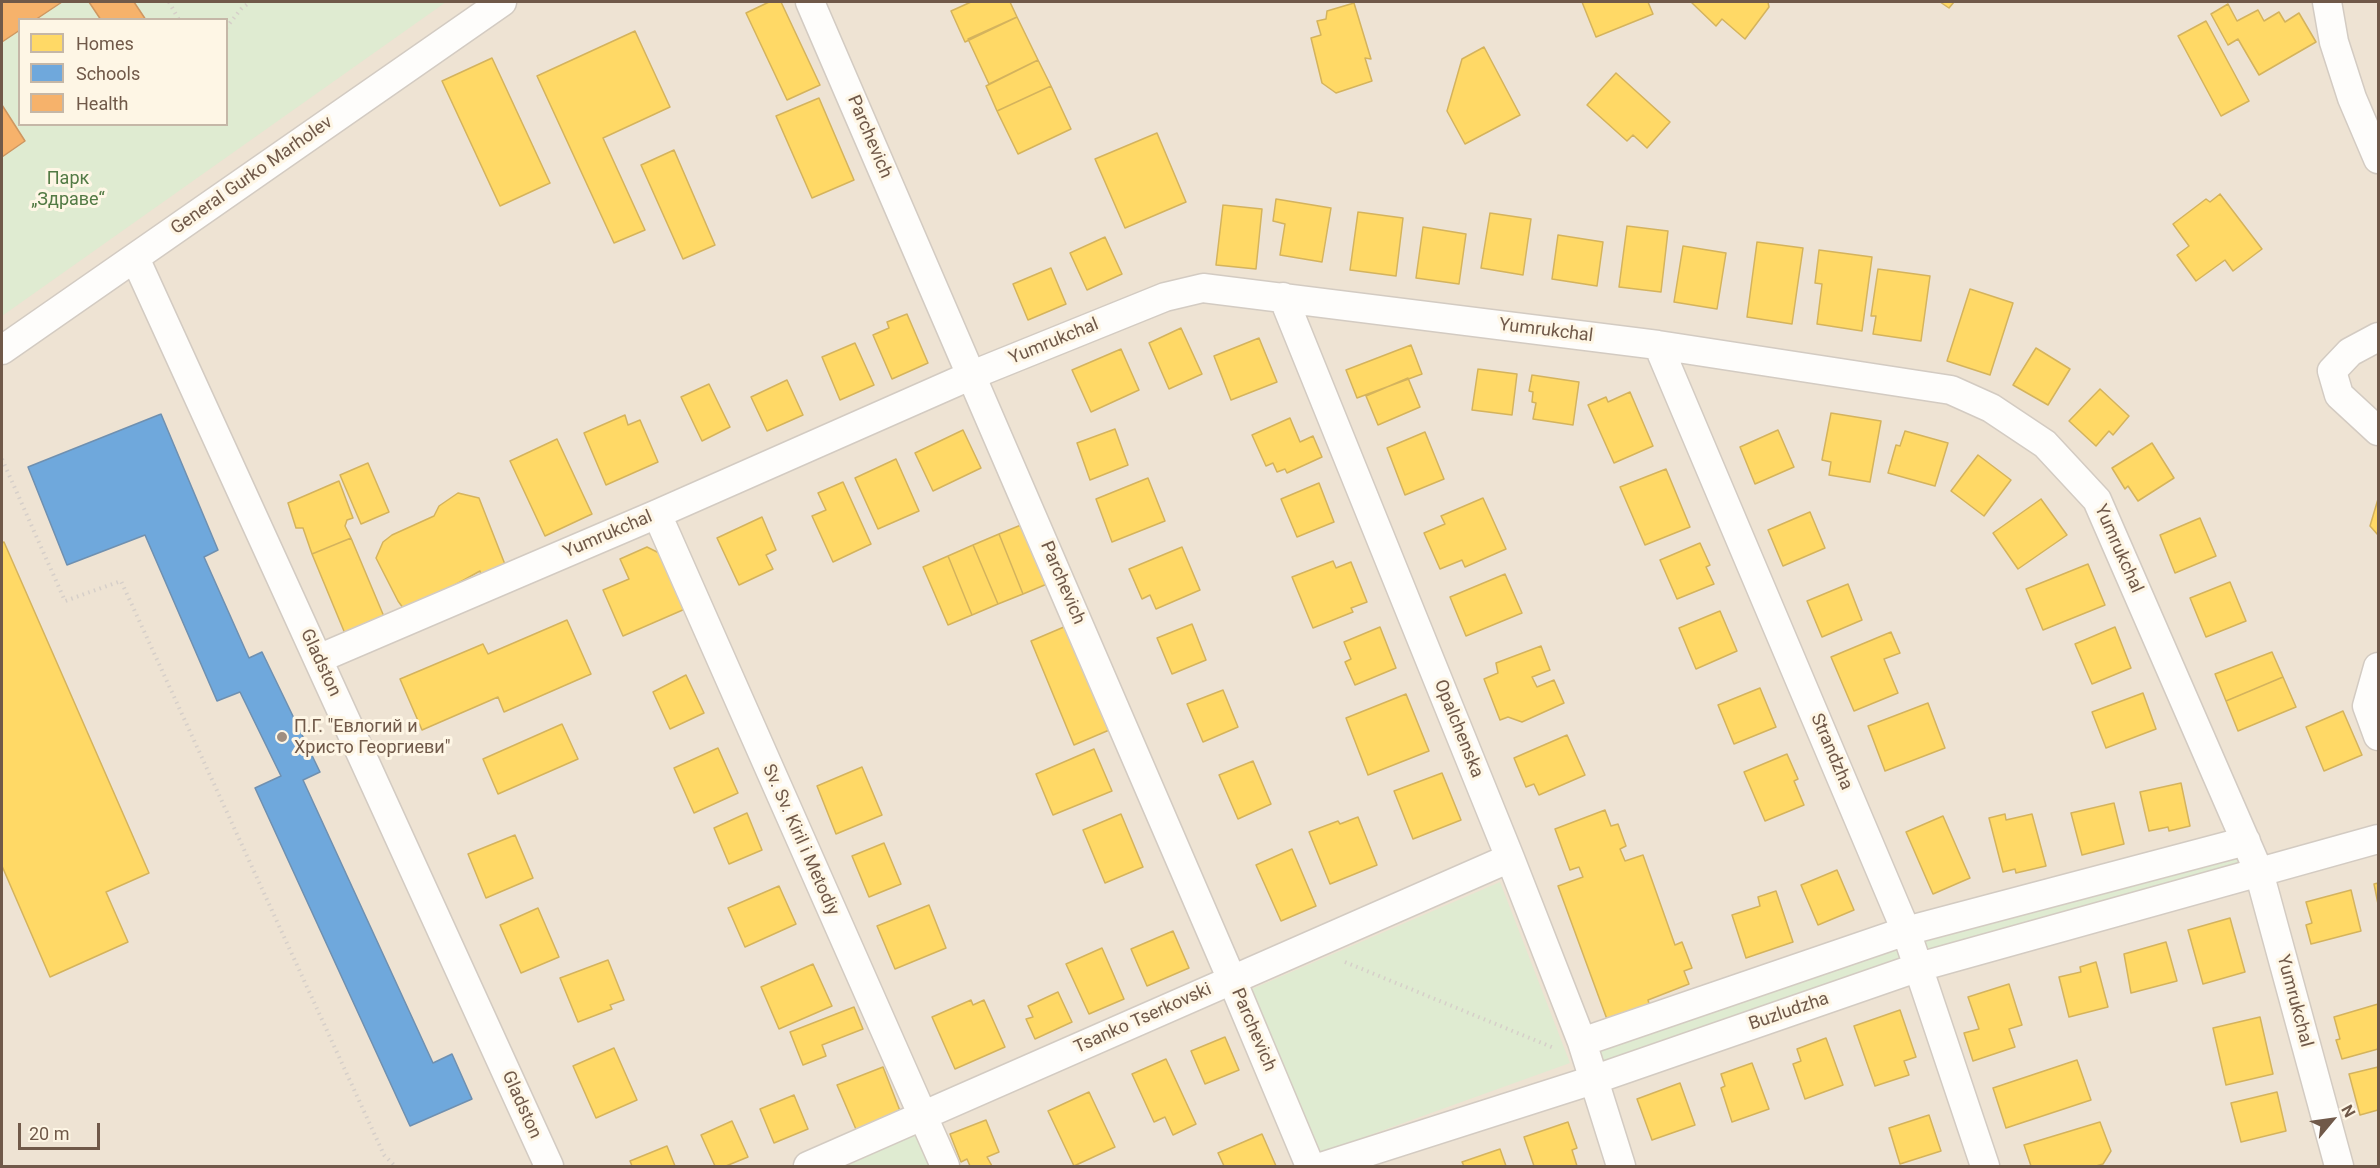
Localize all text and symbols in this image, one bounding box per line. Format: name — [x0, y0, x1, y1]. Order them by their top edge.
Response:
legend — [18, 18, 228, 126]
text: Homes — [76, 33, 134, 54]
text: Schools — [76, 63, 140, 84]
street label: Parchevich — [842, 92, 896, 182]
text: Health — [76, 93, 128, 114]
street label: General Gurko Marholev — [167, 112, 337, 240]
park label: Парк „Здраве“ — [31, 168, 105, 210]
street label: Yumrukchal — [1006, 314, 1102, 370]
street label: Yumrukchal — [1498, 315, 1594, 347]
street label: Yumrukchal — [2089, 501, 2147, 597]
street label: Yumrukchal — [560, 507, 656, 563]
street label: Parchevich — [1035, 538, 1089, 628]
street label: Gladston — [295, 626, 345, 700]
street label: Opalchenska — [1429, 677, 1487, 781]
street label: Strandzha — [1805, 711, 1857, 793]
place label: П.Г. "Евлогий и Христо Георгиеви" — [294, 716, 450, 758]
marker: П.Г. "Евлогий и Христо Георгиеви" — [275, 730, 289, 744]
street label: Sv. Sv. Kiril i Metodiy — [757, 761, 843, 919]
street label: Yumrukchal — [2271, 952, 2317, 1050]
street label: Tsanko Tserkovski — [1071, 979, 1215, 1059]
street label: Parchevich — [1226, 985, 1280, 1075]
street label: Buzludzha — [1746, 988, 1832, 1036]
street label: Gladston — [497, 1068, 545, 1142]
north arrow — [2302, 1090, 2362, 1150]
text: N — [2337, 1101, 2359, 1121]
scale bar — [21, 1111, 104, 1149]
text: 20 m — [29, 1123, 69, 1144]

